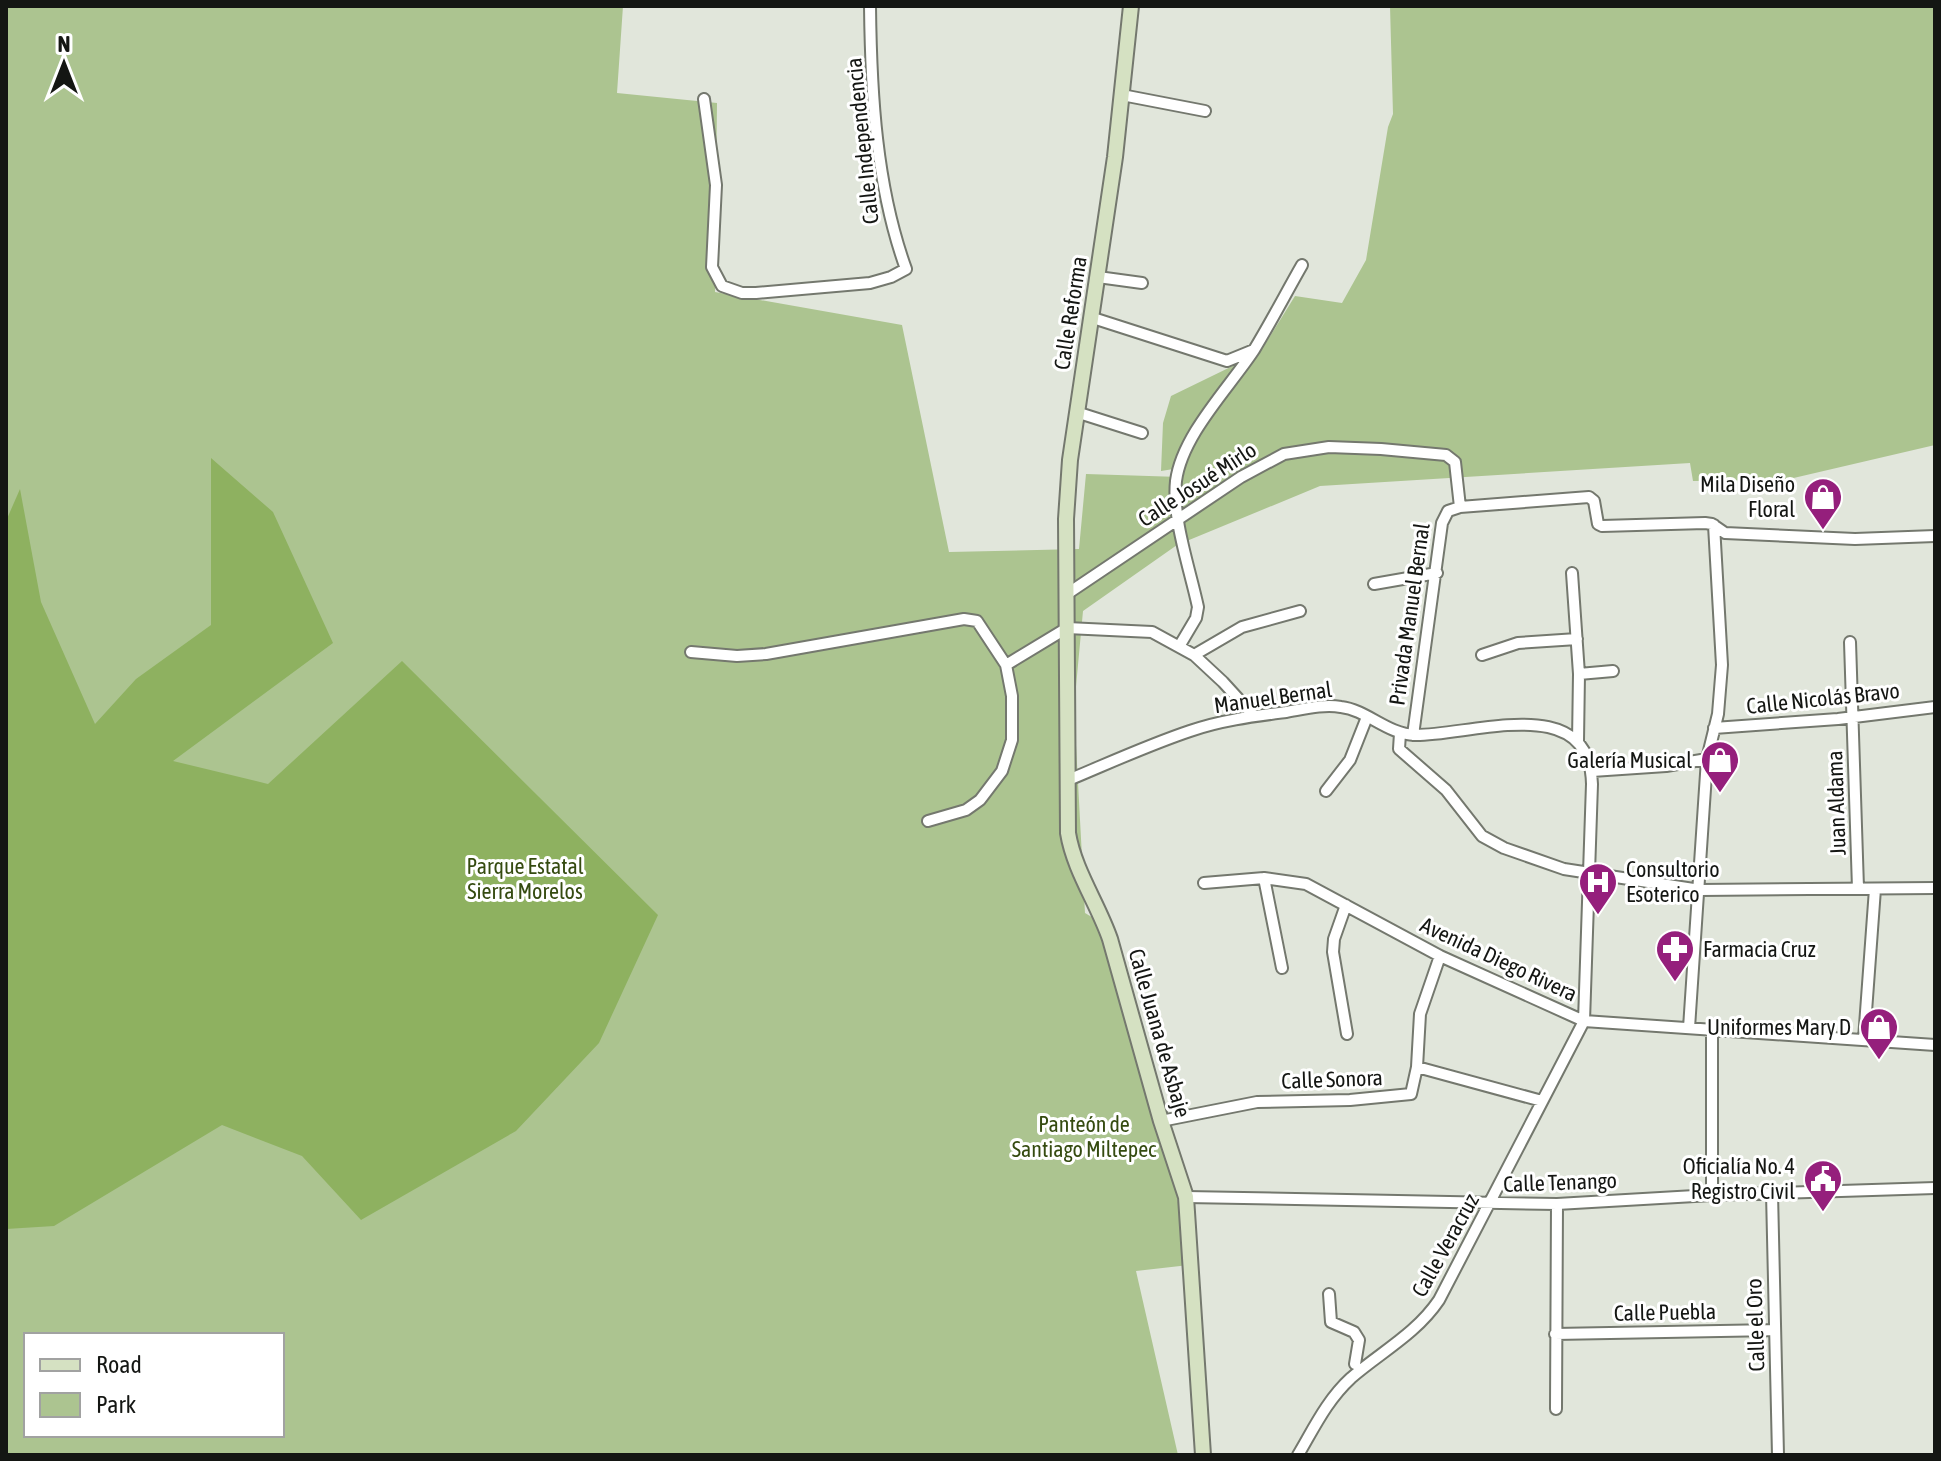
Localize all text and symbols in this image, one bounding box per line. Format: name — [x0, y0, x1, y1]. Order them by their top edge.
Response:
north arrow — [24, 24, 104, 104]
text: N — [58, 31, 70, 57]
street label: Calle Independencia — [840, 57, 884, 225]
street label: Calle Reforma — [1048, 254, 1092, 372]
street label: Calle Josué Mirlo — [1133, 436, 1261, 532]
place label: Mila Diseño Floral — [1700, 471, 1795, 522]
shop icon: Mila Diseño Floral — [1802, 476, 1844, 531]
street label: Privada Manuel Bernal — [1383, 521, 1435, 707]
street label: Manuel Bernal — [1212, 676, 1334, 718]
street label: Calle Nicolás Bravo — [1745, 677, 1901, 719]
shop icon: Galería Musical — [1699, 739, 1741, 794]
place label: Galería Musical — [1567, 747, 1692, 773]
street label: Juan Aldama — [1821, 750, 1851, 856]
park label: Parque Estatal Sierra Morelos — [466, 853, 584, 904]
place label: Consultorio Esoterico — [1626, 856, 1719, 907]
hospital icon: Consultorio Esoterico — [1577, 861, 1619, 916]
street label: Avenida Diego Rivera — [1416, 911, 1582, 1007]
pharmacy icon: Farmacia Cruz — [1654, 928, 1696, 983]
place label: Farmacia Cruz — [1703, 936, 1816, 962]
street label: Calle Juana de Asbaje — [1124, 946, 1196, 1120]
shop icon: Uniformes Mary D — [1858, 1006, 1900, 1061]
place label: Uniformes Mary D — [1707, 1014, 1851, 1040]
street label: Calle Sonora — [1281, 1064, 1383, 1094]
park label: Panteón de Santiago Miltepec — [1012, 1111, 1157, 1162]
place label: Oficialía No. 4 Registro Civil — [1683, 1153, 1795, 1204]
public building icon: Oficialía No. 4 Registro Civil — [1802, 1158, 1844, 1213]
street label: Calle Tenango — [1503, 1167, 1617, 1197]
street label: Calle Veracruz — [1406, 1189, 1484, 1301]
street label: Calle el Oro — [1740, 1278, 1770, 1372]
street label: Calle Puebla — [1614, 1298, 1716, 1326]
legend — [24, 1333, 284, 1437]
text: Road — [96, 1351, 142, 1378]
text: Park — [96, 1391, 137, 1418]

